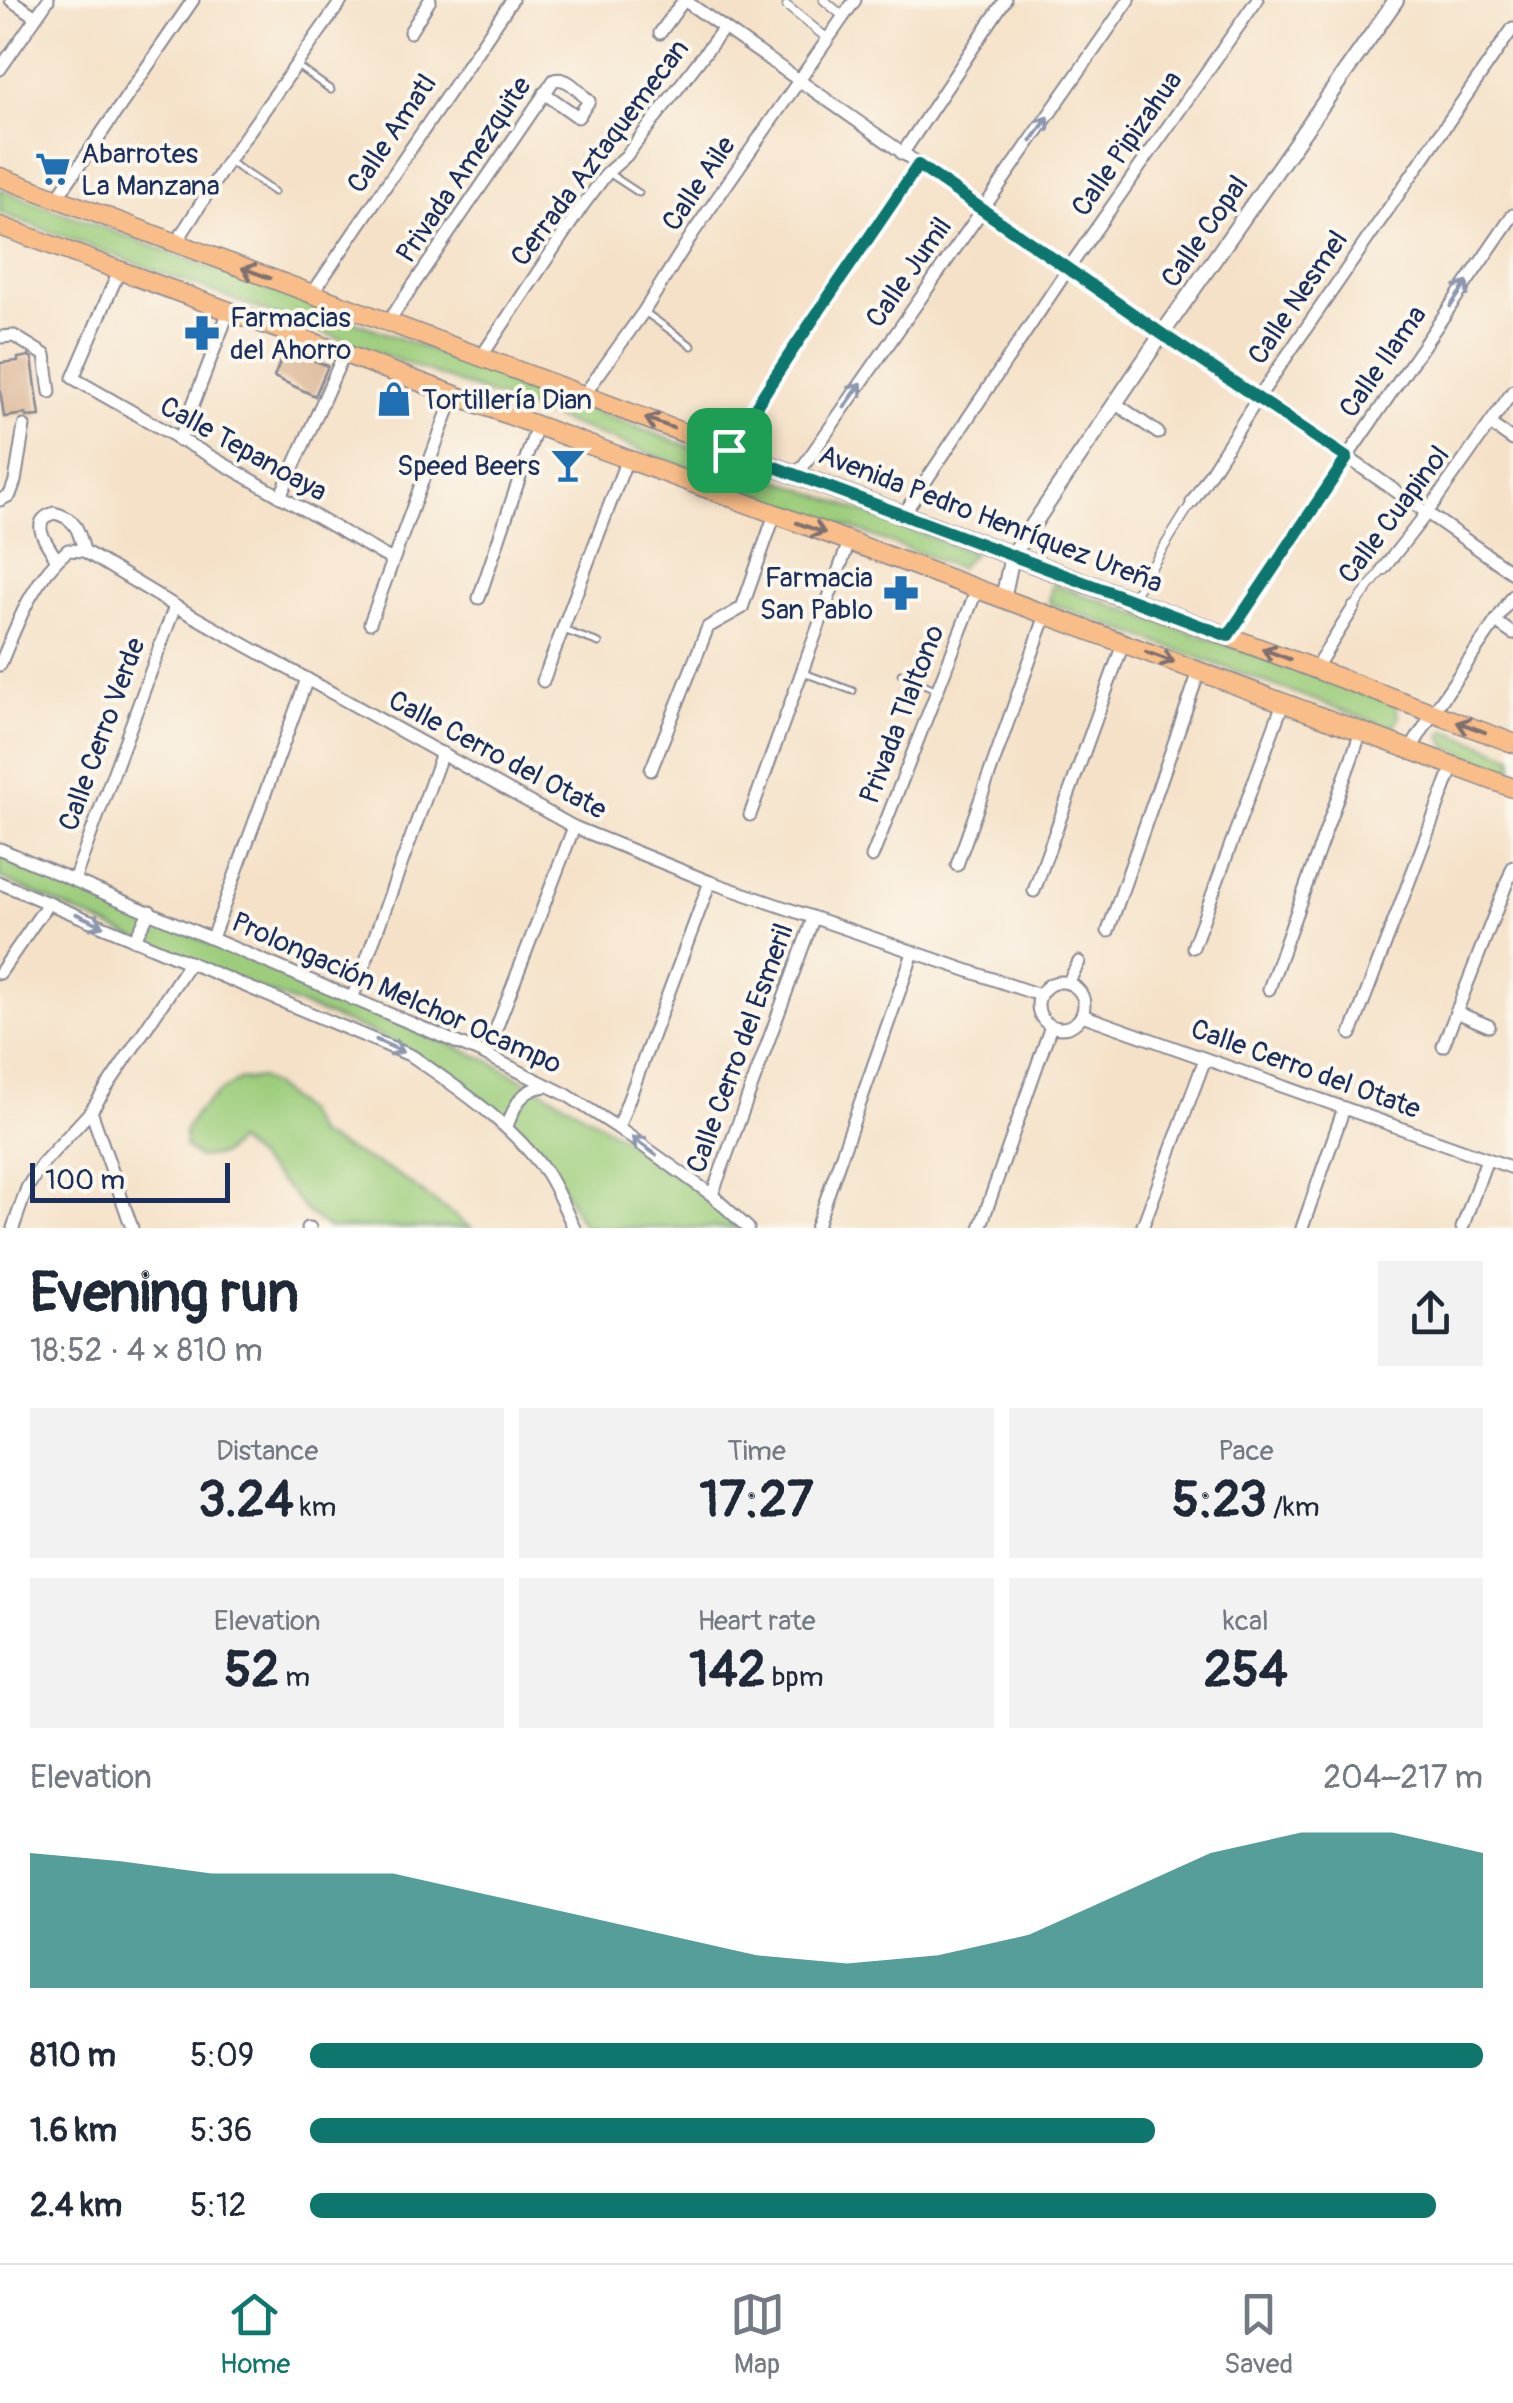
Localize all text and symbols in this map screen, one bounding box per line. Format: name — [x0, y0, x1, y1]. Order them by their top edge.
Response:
street label: Cerrada Aztaquemecan — [503, 32, 697, 273]
street label: Calle Pipizahua — [1064, 64, 1190, 224]
street label: Calle Amatl — [340, 68, 445, 200]
street label: Privada Amezquite — [389, 70, 540, 270]
one-way arrow — [1029, 116, 1050, 143]
street label: Calle Aile — [655, 129, 744, 238]
place label: Abarrotes La Manzana — [81, 137, 220, 204]
supermarket icon: Abarrotes La Manzana — [34, 150, 72, 188]
street label: Calle Copal — [1154, 169, 1257, 295]
street label: Calle Jumil — [859, 211, 960, 335]
street label: Calle Nesmel — [1241, 224, 1356, 371]
one-way arrow — [242, 263, 273, 281]
one-way arrow — [1448, 281, 1469, 309]
street label: Calle Ilama — [1332, 299, 1435, 425]
place label: Farmacias del Ahorro — [230, 301, 351, 368]
pharmacy icon: Farmacias del Ahorro — [183, 314, 221, 352]
shop icon: Tortillería Dian — [375, 380, 413, 418]
one-way arrow — [842, 382, 863, 409]
place label: Tortillería Dian — [422, 383, 592, 418]
street label: Calle Tepanoaya — [153, 389, 333, 510]
pin — [687, 408, 772, 493]
one-way arrow — [644, 413, 675, 431]
icon: arrive — [702, 423, 757, 478]
street label: Avenida Pedro Henríquez Ureña — [814, 438, 1167, 601]
street label: Calle Cuapinol — [1331, 439, 1457, 591]
bar icon: Speed Beers — [549, 446, 587, 484]
place label: Speed Beers — [397, 449, 540, 484]
one-way arrow — [795, 520, 826, 538]
place label: Farmacia San Pablo — [760, 561, 873, 628]
pharmacy icon: Farmacia San Pablo — [882, 574, 920, 612]
street label: Privada Tlaltono — [852, 620, 953, 809]
street label: Calle Cerro Verde — [51, 633, 154, 836]
one-way arrow — [1261, 644, 1292, 662]
one-way arrow — [1143, 649, 1174, 667]
street label: Calle Cerro del Otate — [382, 683, 613, 828]
one-way arrow — [1456, 717, 1487, 735]
street label: Prolongación Melchor Ocampo — [226, 905, 567, 1082]
one-way arrow — [74, 912, 105, 930]
street label: Calle Cerro del Esmeril — [679, 919, 802, 1178]
street label: Calle Cerro del Otate — [1186, 1012, 1425, 1127]
one-way arrow — [374, 1038, 405, 1056]
one-way arrow — [631, 1136, 658, 1157]
scale bar — [30, 1158, 230, 1202]
text: 100 m — [45, 1163, 125, 1198]
text: Evening run — [30, 1259, 299, 1328]
button: share — [1378, 1261, 1483, 1366]
text: 18:52 · 4 × 810 m — [30, 1331, 263, 1371]
text: Distance — [216, 1434, 318, 1469]
text: Time — [727, 1434, 786, 1469]
text: Pace — [1218, 1434, 1274, 1469]
text: 3.24 — [198, 1469, 294, 1532]
text: 17:27 — [700, 1469, 813, 1532]
text: 5:23 — [1172, 1469, 1267, 1532]
text: km — [294, 1490, 336, 1525]
text: /km — [1267, 1490, 1320, 1525]
text: Elevation — [214, 1604, 321, 1639]
text: Heart rate — [697, 1604, 816, 1639]
text: kcal — [1223, 1604, 1269, 1639]
text: 52 — [224, 1639, 279, 1702]
text: 142 — [689, 1639, 766, 1702]
text: 254 — [1204, 1639, 1288, 1702]
text: m — [279, 1660, 310, 1695]
text: bpm — [766, 1660, 824, 1695]
text: Elevation — [30, 1758, 152, 1798]
text: 204–217 m — [1323, 1758, 1483, 1798]
text: 810 m — [30, 2036, 116, 2076]
text: 5:09 — [190, 2036, 254, 2076]
text: 1.6 km — [30, 2111, 117, 2151]
text: 5:36 — [190, 2111, 252, 2151]
text: 2.4 km — [30, 2186, 122, 2226]
text: 5:12 — [190, 2186, 246, 2226]
tab: Home — [220, 2287, 290, 2382]
tab: Map — [730, 2287, 785, 2382]
tab: Saved — [1224, 2287, 1293, 2382]

